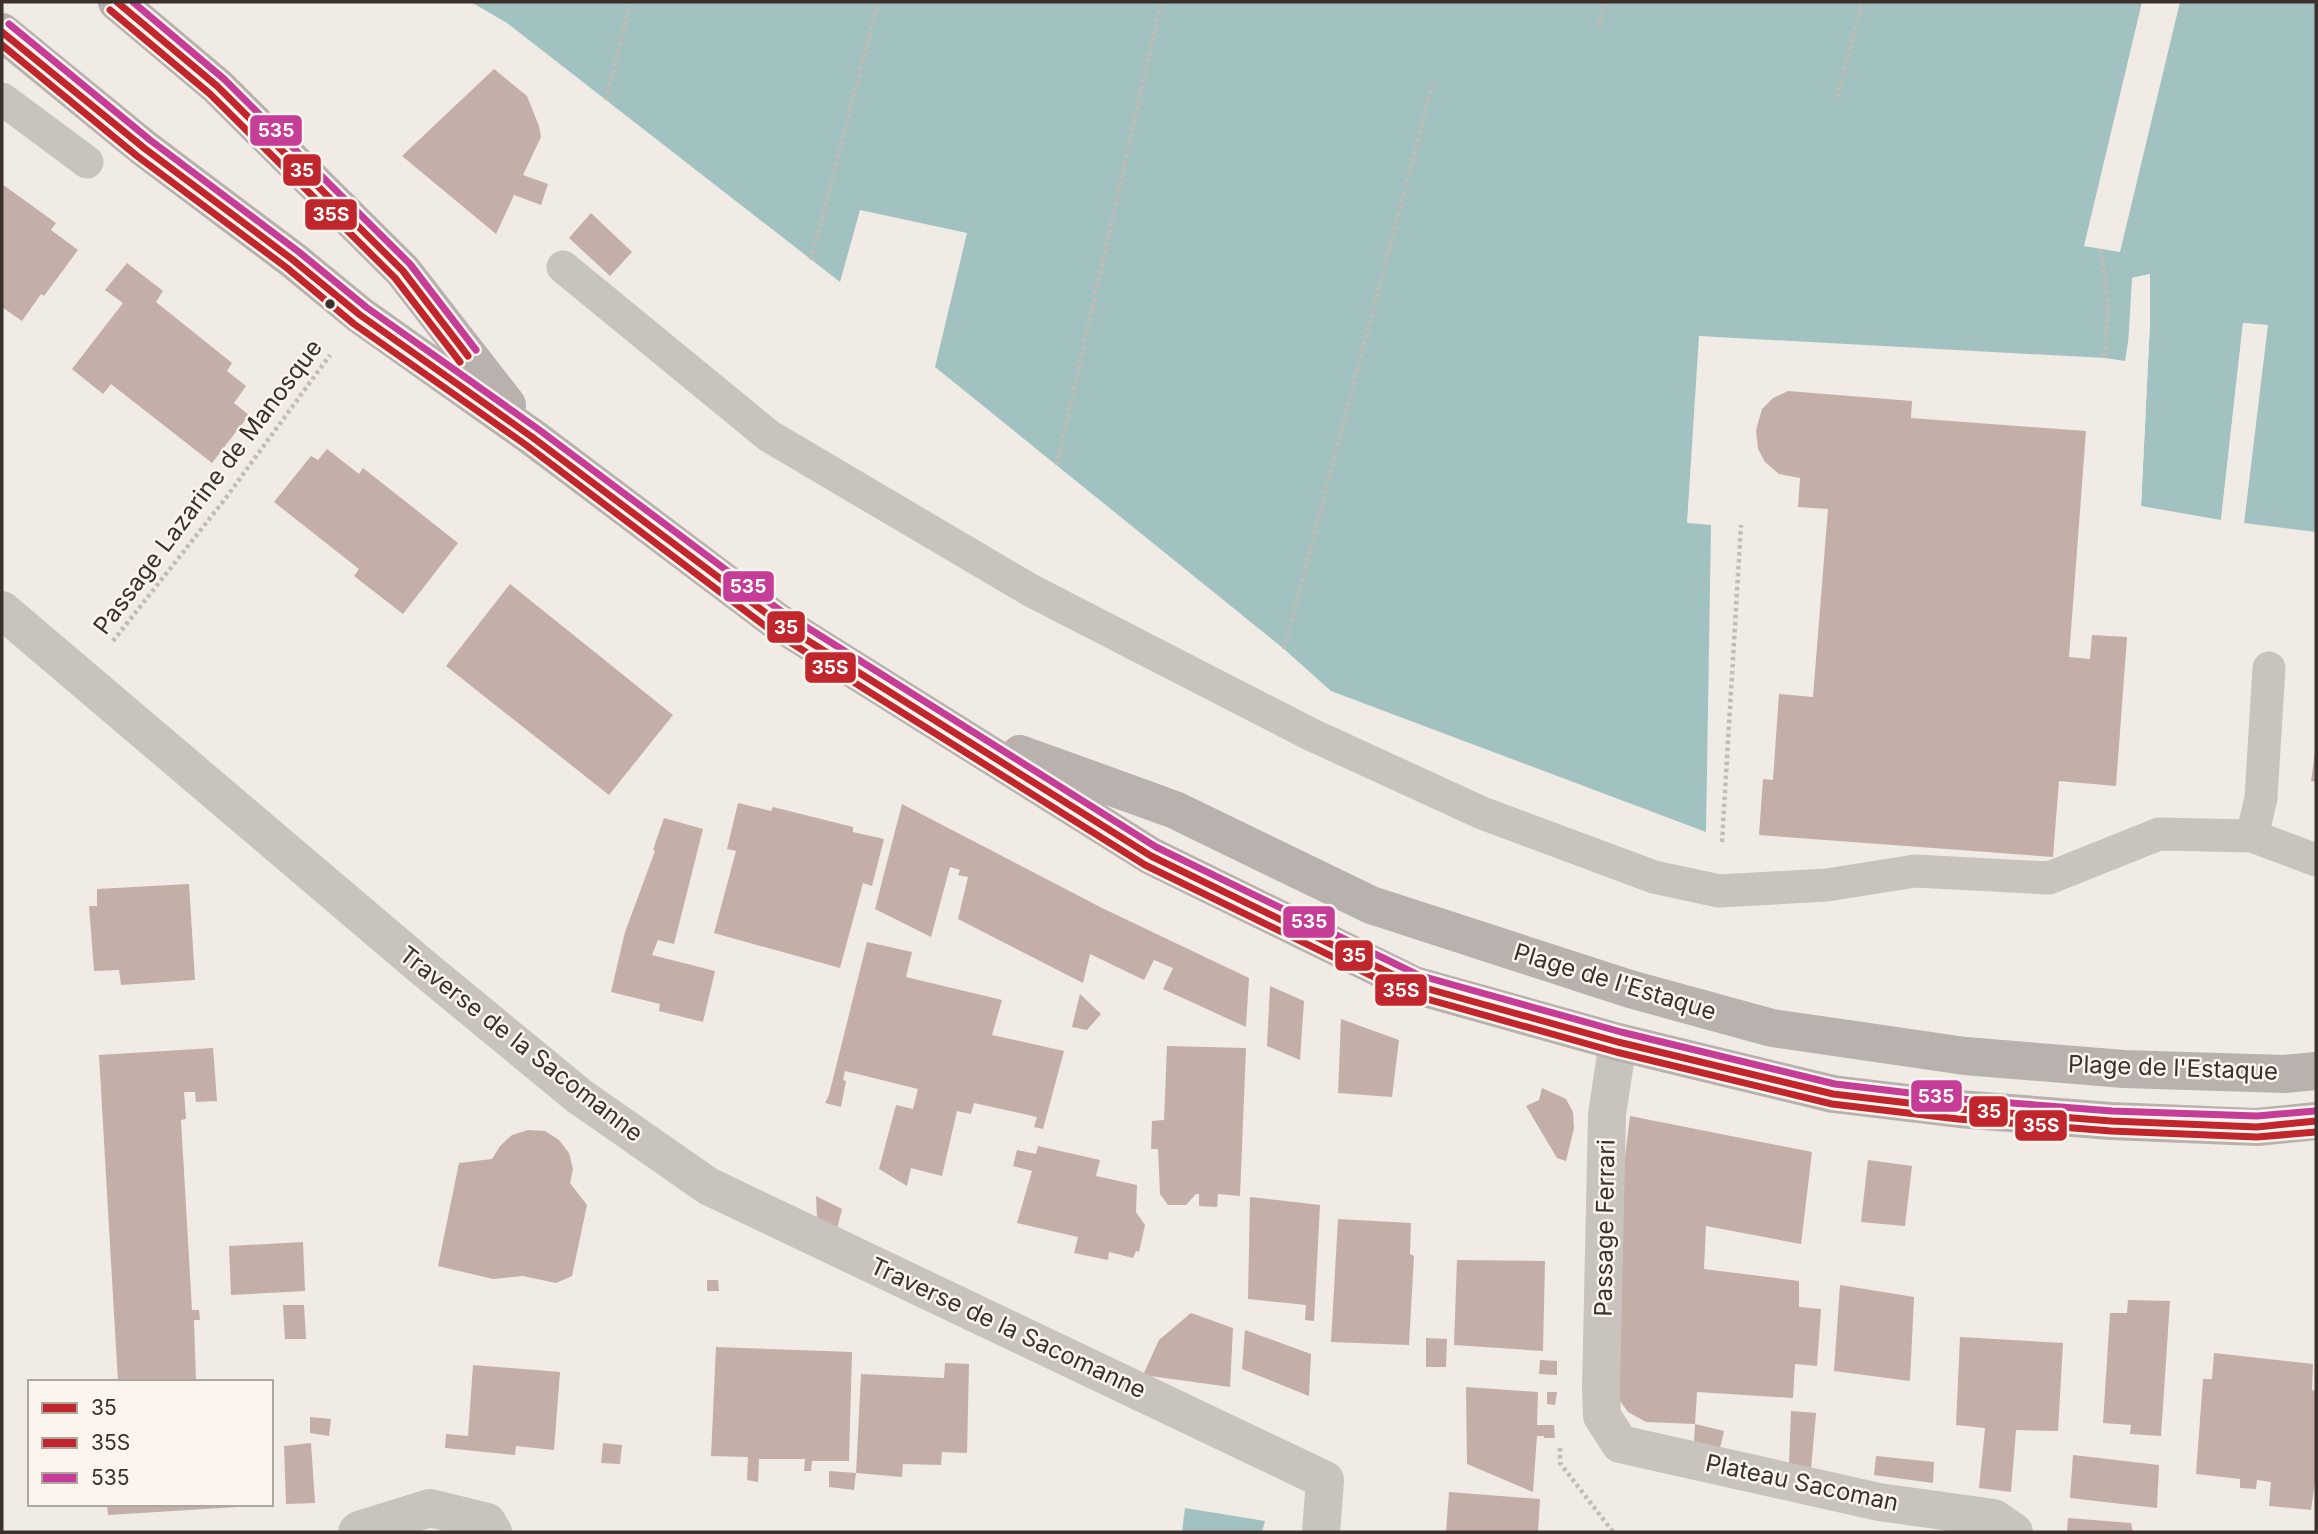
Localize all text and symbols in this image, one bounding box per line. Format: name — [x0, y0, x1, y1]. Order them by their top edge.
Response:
line badge: 535 — [249, 114, 303, 147]
text: 535 — [258, 119, 294, 142]
line badge: 35 — [282, 153, 322, 187]
text: 35 — [290, 159, 314, 182]
line badge: 35S — [304, 198, 358, 231]
text: 35S — [313, 203, 349, 226]
unlabelled marker — [323, 297, 337, 311]
street label: Passage Lazarine de Manosque — [87, 334, 328, 640]
line badge: 535 — [722, 570, 775, 603]
text: 535 — [730, 575, 766, 598]
line badge: 35 — [766, 610, 806, 644]
text: 35 — [774, 616, 798, 639]
line badge: 35S — [804, 651, 857, 684]
text: 35S — [812, 656, 848, 679]
line badge: 535 — [1282, 905, 1336, 939]
text: 535 — [1291, 910, 1327, 933]
street label: Plage de l'Estaque — [1511, 937, 1720, 1026]
line badge: 35 — [1334, 939, 1374, 972]
street label: Traverse de la Sacomanne — [394, 940, 649, 1148]
text: 35 — [1342, 944, 1366, 967]
line badge: 35S — [1374, 973, 1428, 1007]
text: 35S — [1383, 979, 1419, 1002]
street label: Plage de l'Estaque — [2068, 1049, 2278, 1086]
line badge: 535 — [1910, 1079, 1963, 1113]
text: 535 — [1918, 1085, 1954, 1108]
line badge: 35 — [1968, 1095, 2009, 1128]
text: 35 — [1977, 1100, 2001, 1123]
line badge: 35S — [2014, 1109, 2068, 1142]
text: 35S — [2023, 1114, 2059, 1137]
street label: Passage Ferrari — [1588, 1139, 1621, 1317]
street label: Traverse de la Sacomanne — [866, 1251, 1151, 1404]
legend — [28, 1380, 273, 1506]
text: 35 — [91, 1395, 117, 1420]
text: 35S — [91, 1430, 130, 1455]
street label: Plateau Sacoman — [1703, 1448, 1901, 1517]
text: 535 — [91, 1465, 130, 1490]

